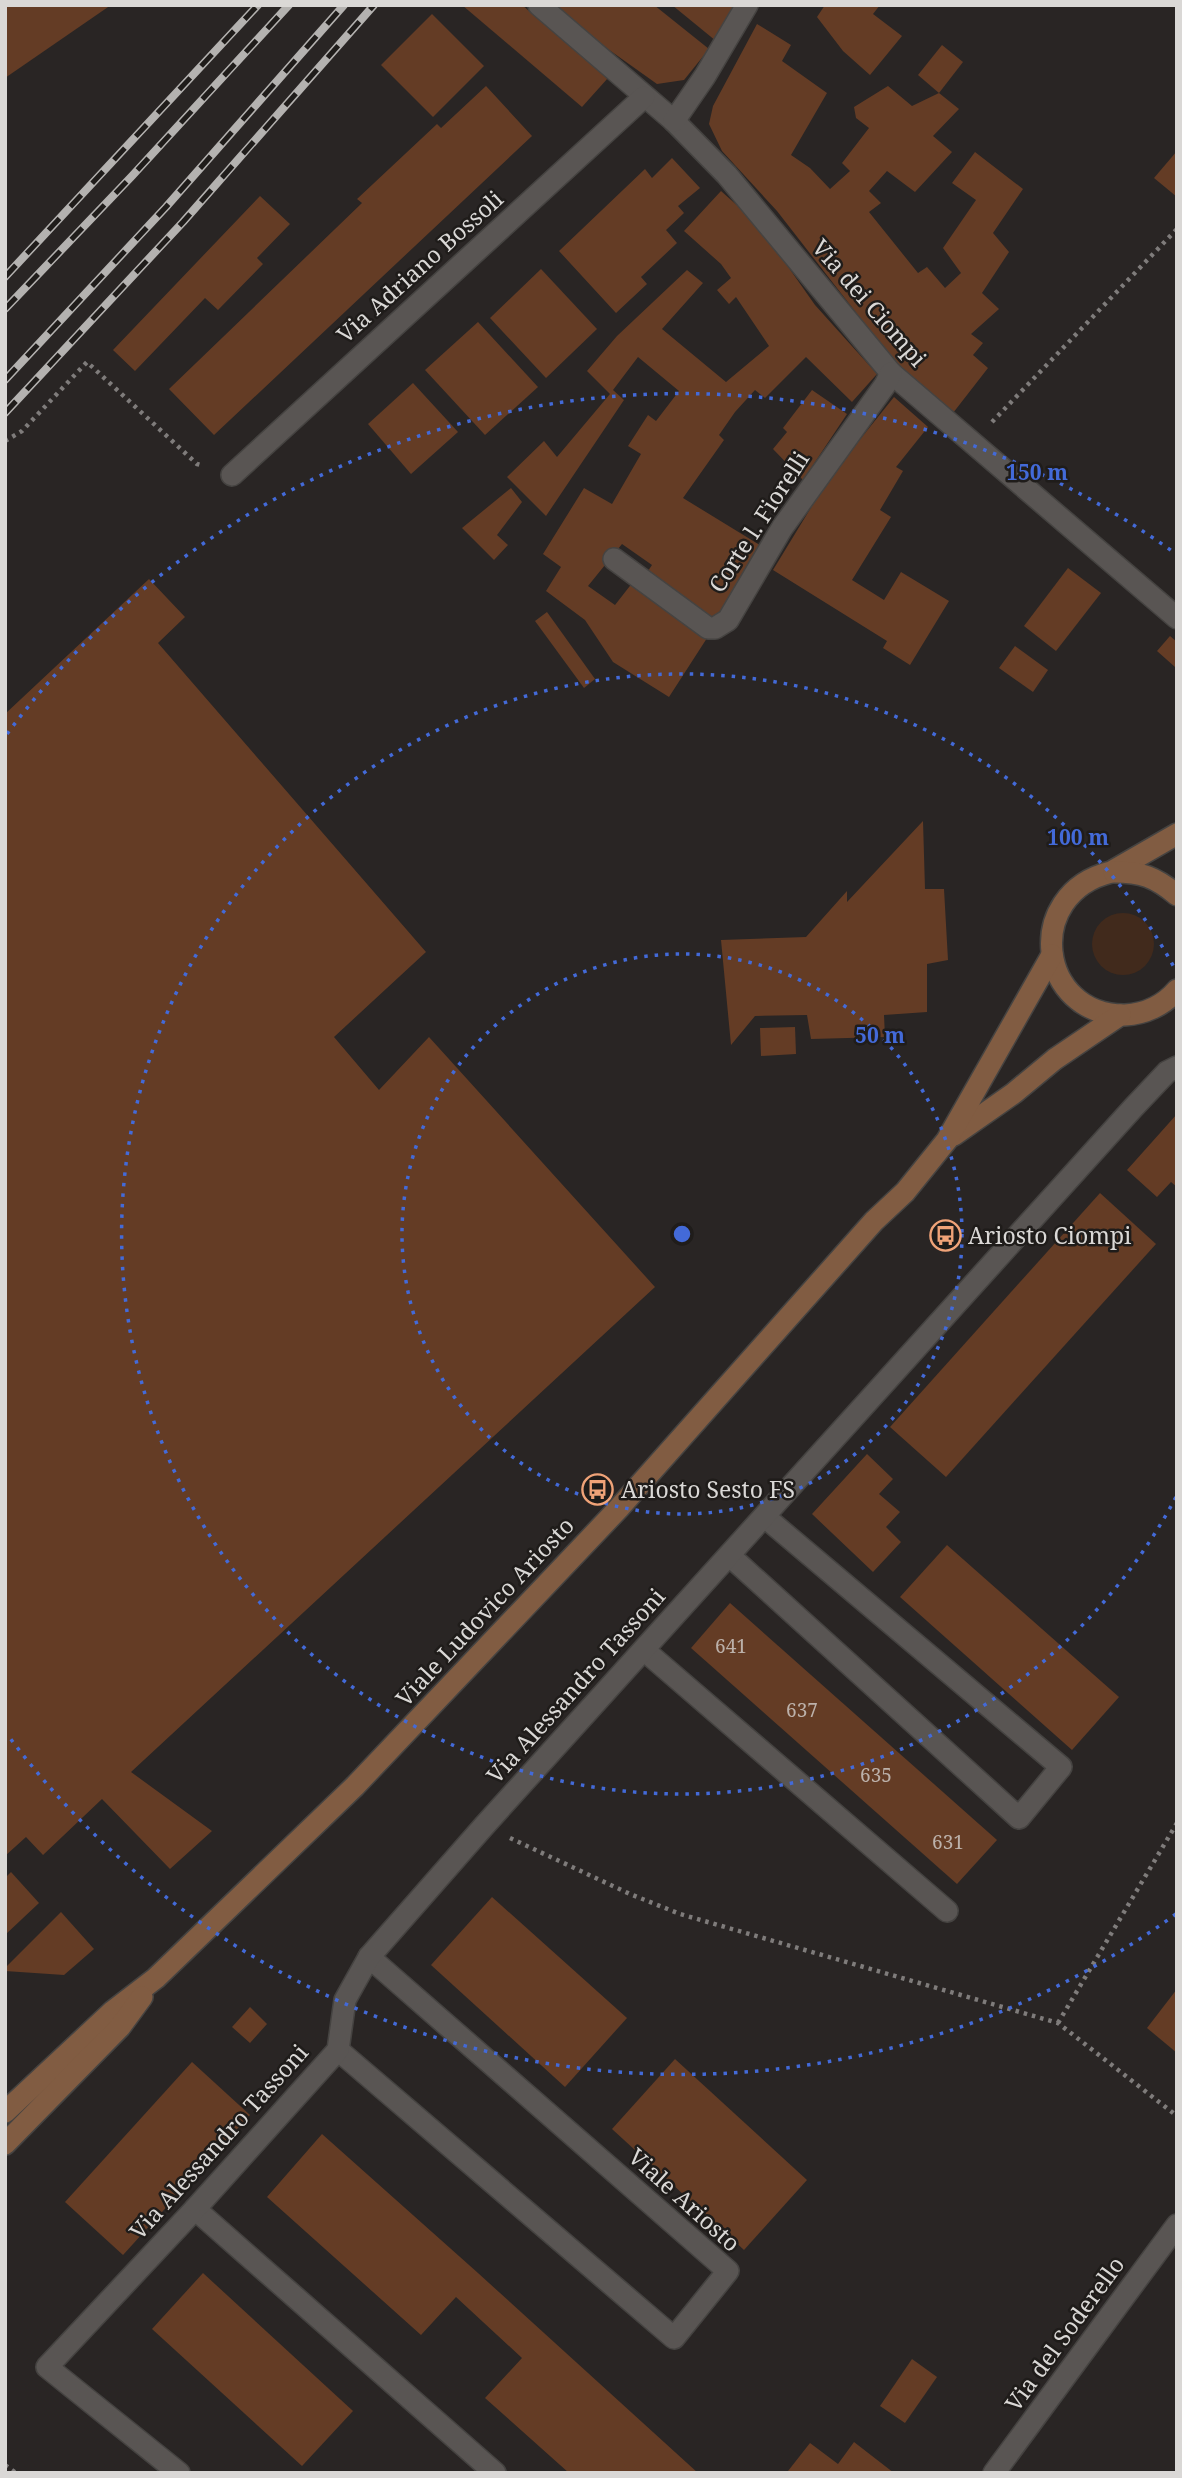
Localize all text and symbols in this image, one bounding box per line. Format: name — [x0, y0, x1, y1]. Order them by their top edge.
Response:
street label: Via Adriano Bossoli — [329, 182, 510, 350]
street label: Via dei Ciompi — [805, 232, 935, 374]
street label: Corte l. Fiorelli — [701, 444, 816, 598]
text: 150 m — [1006, 458, 1068, 486]
text: 100 m — [1047, 823, 1109, 851]
text: 50 m — [855, 1021, 905, 1049]
bus stop icon: Ariosto Ciompi — [928, 1219, 962, 1253]
place label: Ariosto Ciompi — [968, 1219, 1132, 1251]
centre of rings — [670, 1222, 694, 1246]
bus stop icon: Ariosto Sesto FS — [581, 1473, 615, 1507]
place label: Ariosto Sesto FS — [621, 1473, 795, 1505]
street label: Viale Ludovico Ariosto — [388, 1510, 581, 1713]
street label: Via Alessandro Tassoni — [479, 1580, 672, 1790]
house number: 641 — [715, 1633, 747, 1659]
house number: 637 — [786, 1697, 818, 1723]
house number: 635 — [860, 1762, 892, 1788]
house number: 631 — [932, 1829, 964, 1855]
street label: Via Alessandro Tassoni — [122, 2036, 315, 2246]
street label: Viale Ariosto — [622, 2140, 748, 2258]
street label: Via del Soderello — [997, 2249, 1131, 2417]

